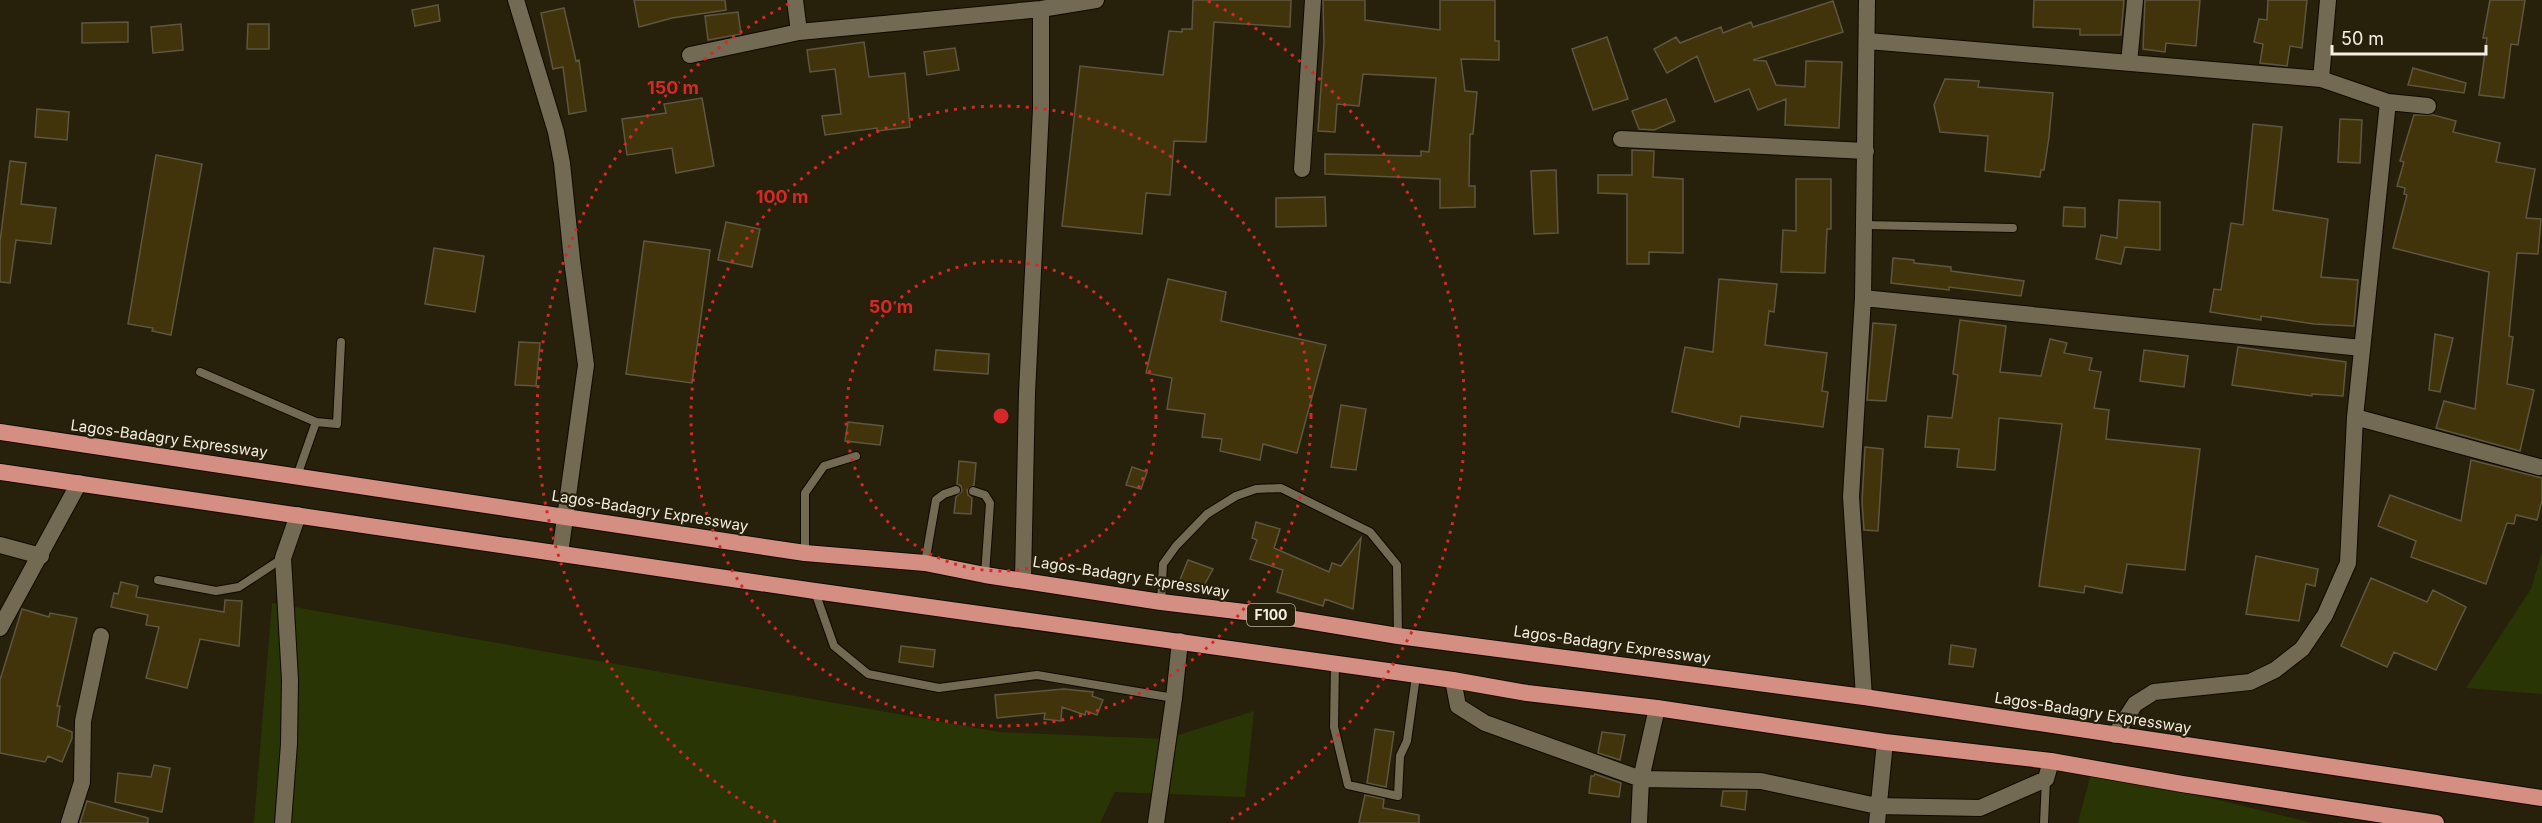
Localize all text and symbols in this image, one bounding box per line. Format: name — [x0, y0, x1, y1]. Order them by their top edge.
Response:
scale bar — [2332, 18, 2486, 56]
text: 50 m — [2341, 28, 2384, 49]
text: 150 m — [647, 77, 699, 98]
text: 100 m — [756, 186, 808, 207]
text: 50 m — [869, 296, 913, 317]
centre of rings — [991, 406, 1011, 426]
street label: Lagos-Badagry Expressway — [69, 415, 269, 462]
street label: Lagos-Badagry Expressway — [550, 486, 750, 536]
street label: Lagos-Badagry Expressway — [1031, 552, 1231, 602]
road number: F100 — [1247, 604, 1295, 626]
street label: Lagos-Badagry Expressway — [1512, 621, 1712, 668]
street label: Lagos-Badagry Expressway — [1993, 688, 2193, 738]

